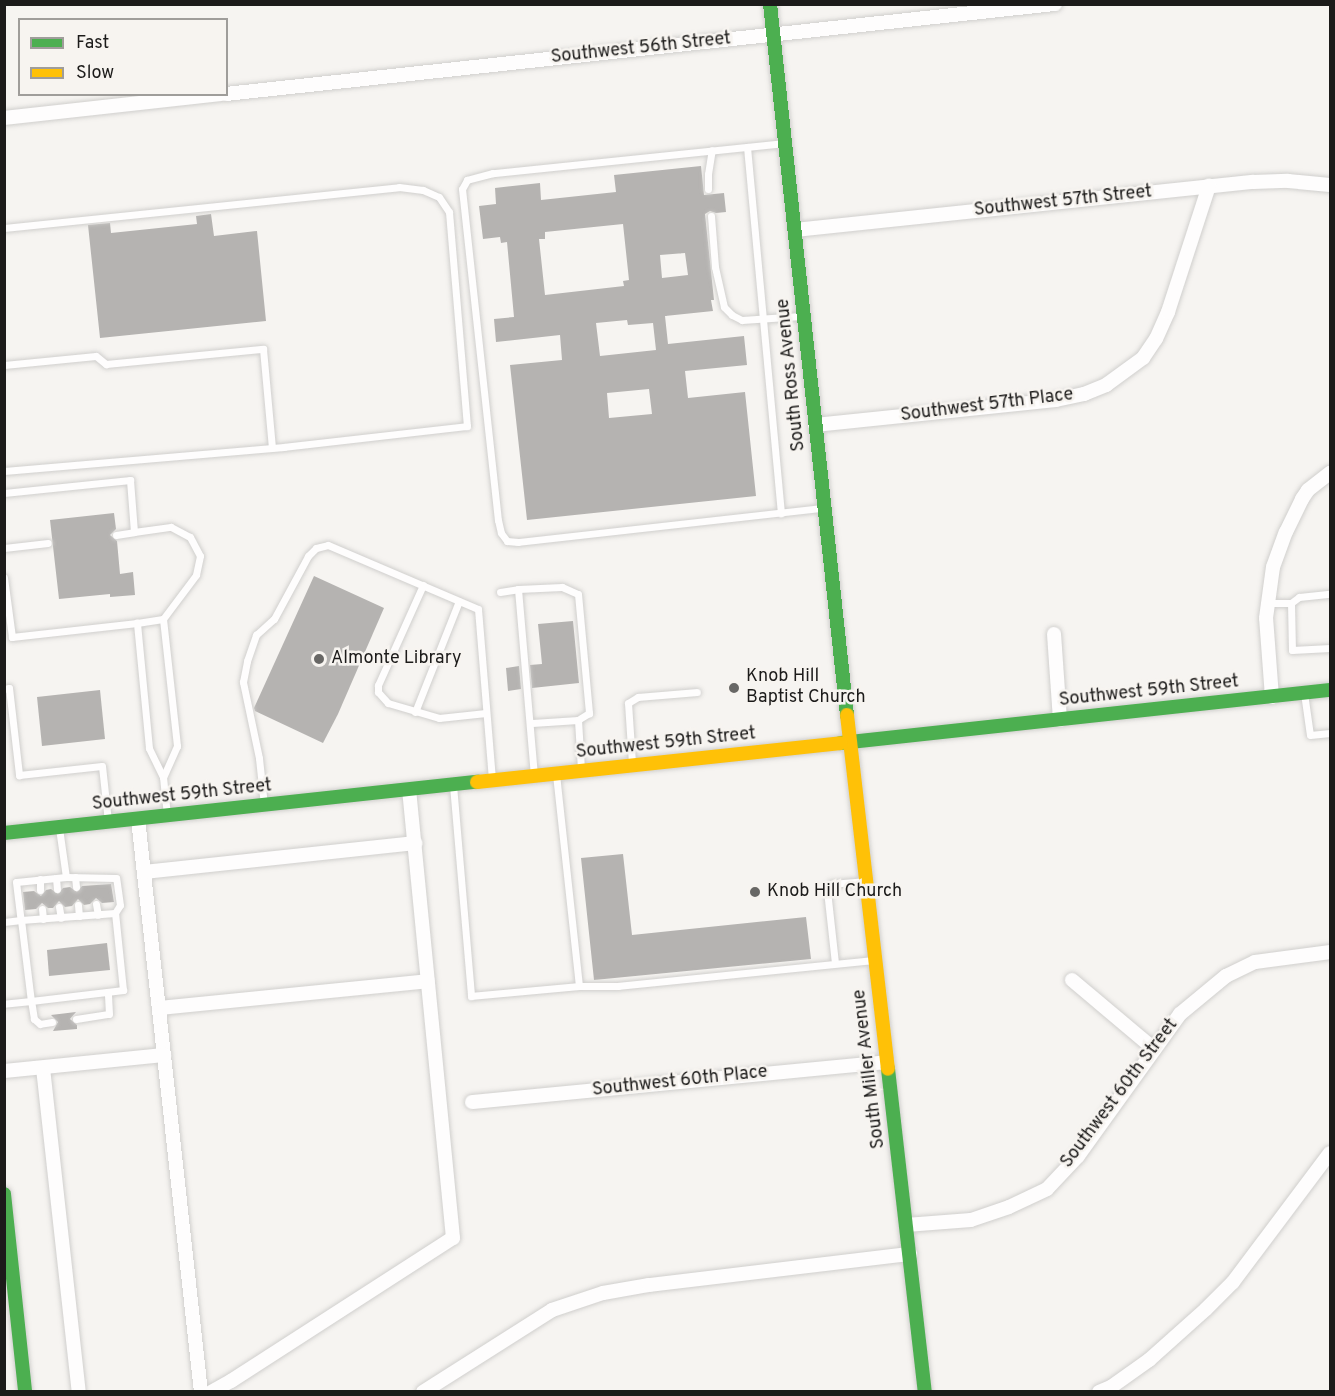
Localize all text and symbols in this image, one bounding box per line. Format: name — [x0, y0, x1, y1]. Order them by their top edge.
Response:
legend — [18, 18, 228, 96]
street label: Southwest 56th Street — [550, 29, 732, 69]
text: Fast — [76, 32, 109, 55]
text: Slow — [76, 62, 114, 85]
street label: Southwest 57th Street — [973, 182, 1153, 222]
street label: South Ross Avenue — [773, 297, 811, 453]
street label: Southwest 57th Place — [899, 385, 1075, 427]
place label: Almonte Library — [331, 648, 461, 670]
marker: Almonte Library — [312, 652, 326, 666]
place label: Knob Hill Baptist Church — [746, 667, 866, 710]
street label: Southwest 59th Street — [1058, 672, 1240, 712]
marker: Knob Hill Baptist Church — [727, 681, 741, 695]
street label: Southwest 59th Street — [575, 724, 757, 764]
street label: Southwest 59th Street — [91, 776, 273, 816]
place label: Knob Hill Church — [767, 881, 902, 903]
marker: Knob Hill Church — [748, 885, 762, 899]
street label: South Miller Avenue — [849, 988, 891, 1150]
street label: Southwest 60th Street — [1057, 1015, 1183, 1173]
street label: Southwest 60th Place — [591, 1062, 769, 1102]

